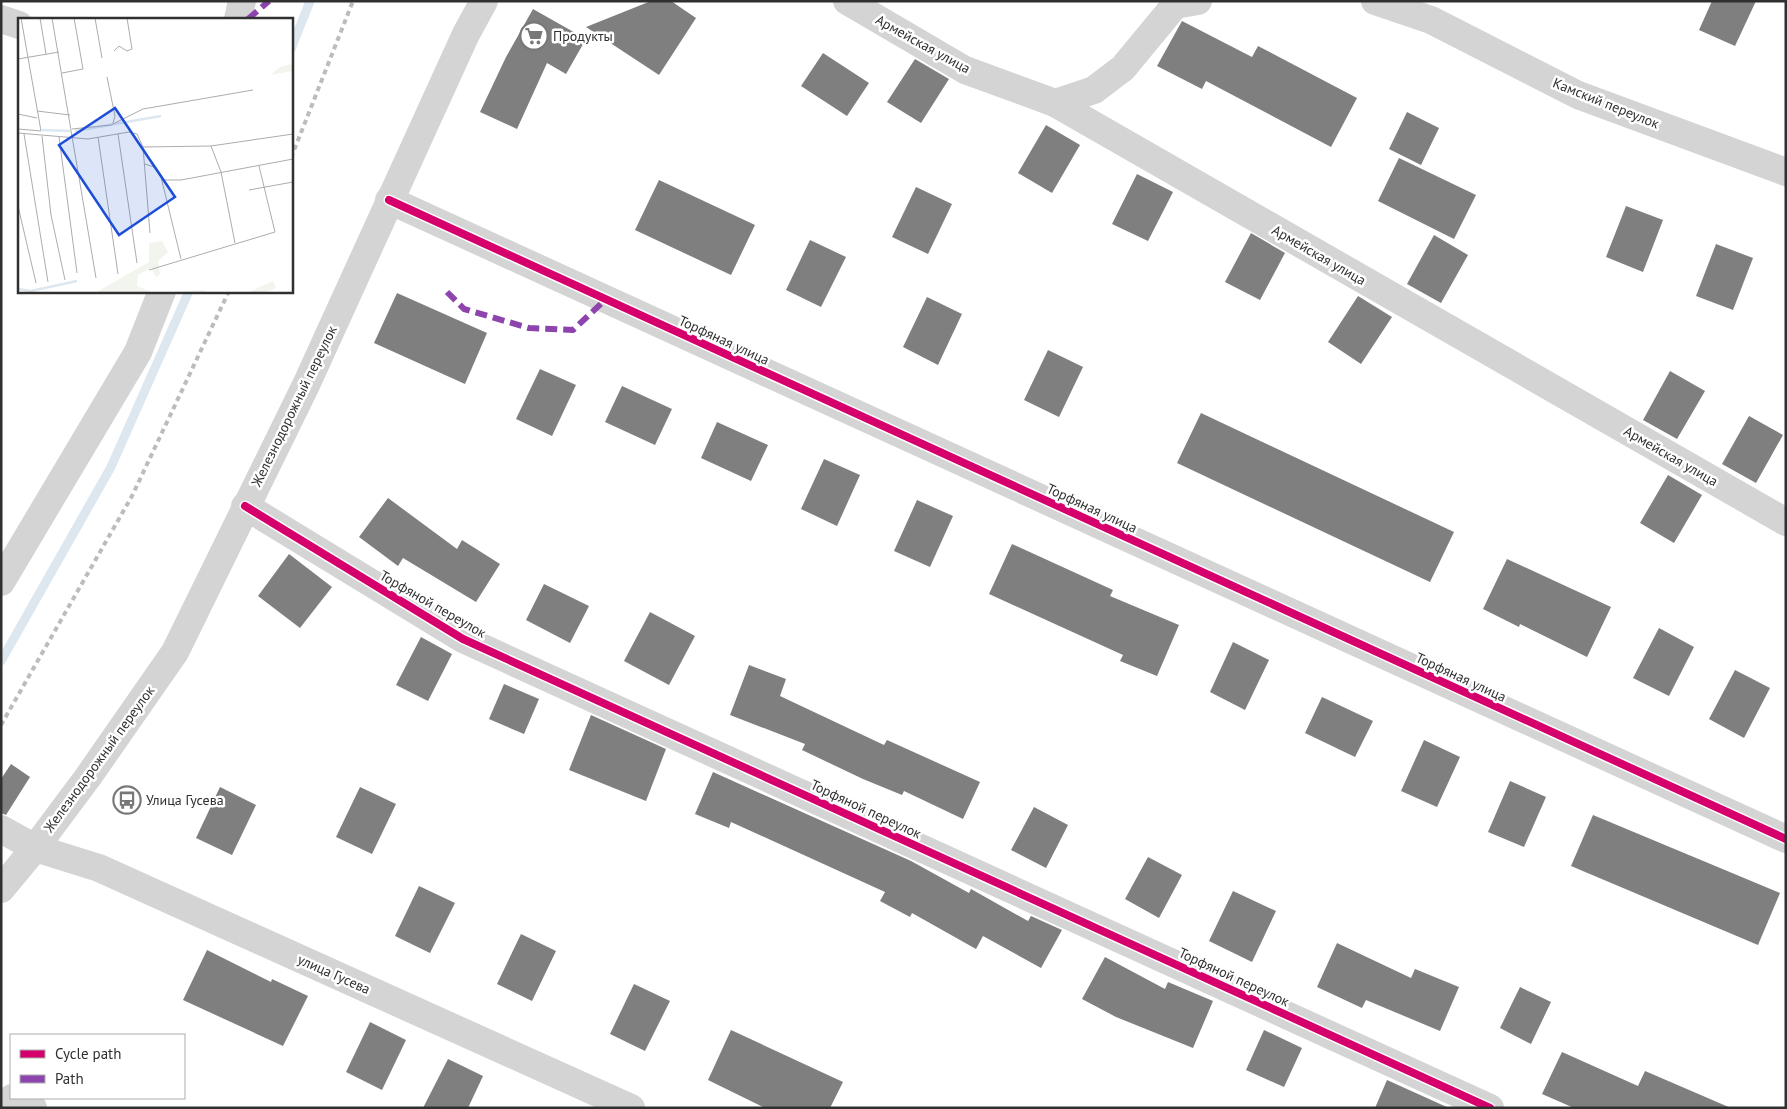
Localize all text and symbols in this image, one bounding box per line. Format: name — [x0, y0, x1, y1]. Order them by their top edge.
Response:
street label: Армейская улица — [872, 11, 974, 77]
inset map — [18, 18, 292, 292]
supermarket icon: Продукты — [519, 21, 549, 51]
place label: Продукты — [553, 27, 613, 45]
street label: Камский переулок — [1550, 73, 1662, 133]
street label: Армейская улица — [1269, 221, 1369, 289]
street label: Торфяная улица — [676, 311, 772, 369]
street label: Железнодорожный переулок — [247, 322, 341, 490]
street label: Армейская улица — [1621, 422, 1721, 490]
street label: Торфяная улица — [1044, 479, 1140, 537]
street label: Торфяной переулок — [376, 566, 490, 642]
street label: Торфяная улица — [1413, 648, 1509, 706]
street label: Железнодорожный переулок — [39, 682, 158, 837]
street label: Торфяной переулок — [808, 775, 925, 843]
bus stop icon: Улица Гусева — [112, 785, 142, 815]
place label: Улица Гусева — [146, 791, 224, 809]
street label: Торфяной переулок — [1176, 943, 1293, 1011]
street label: улица Гусева — [295, 950, 373, 998]
legend — [10, 1034, 185, 1099]
text: Cycle path — [55, 1044, 121, 1063]
text: Path — [55, 1069, 84, 1088]

